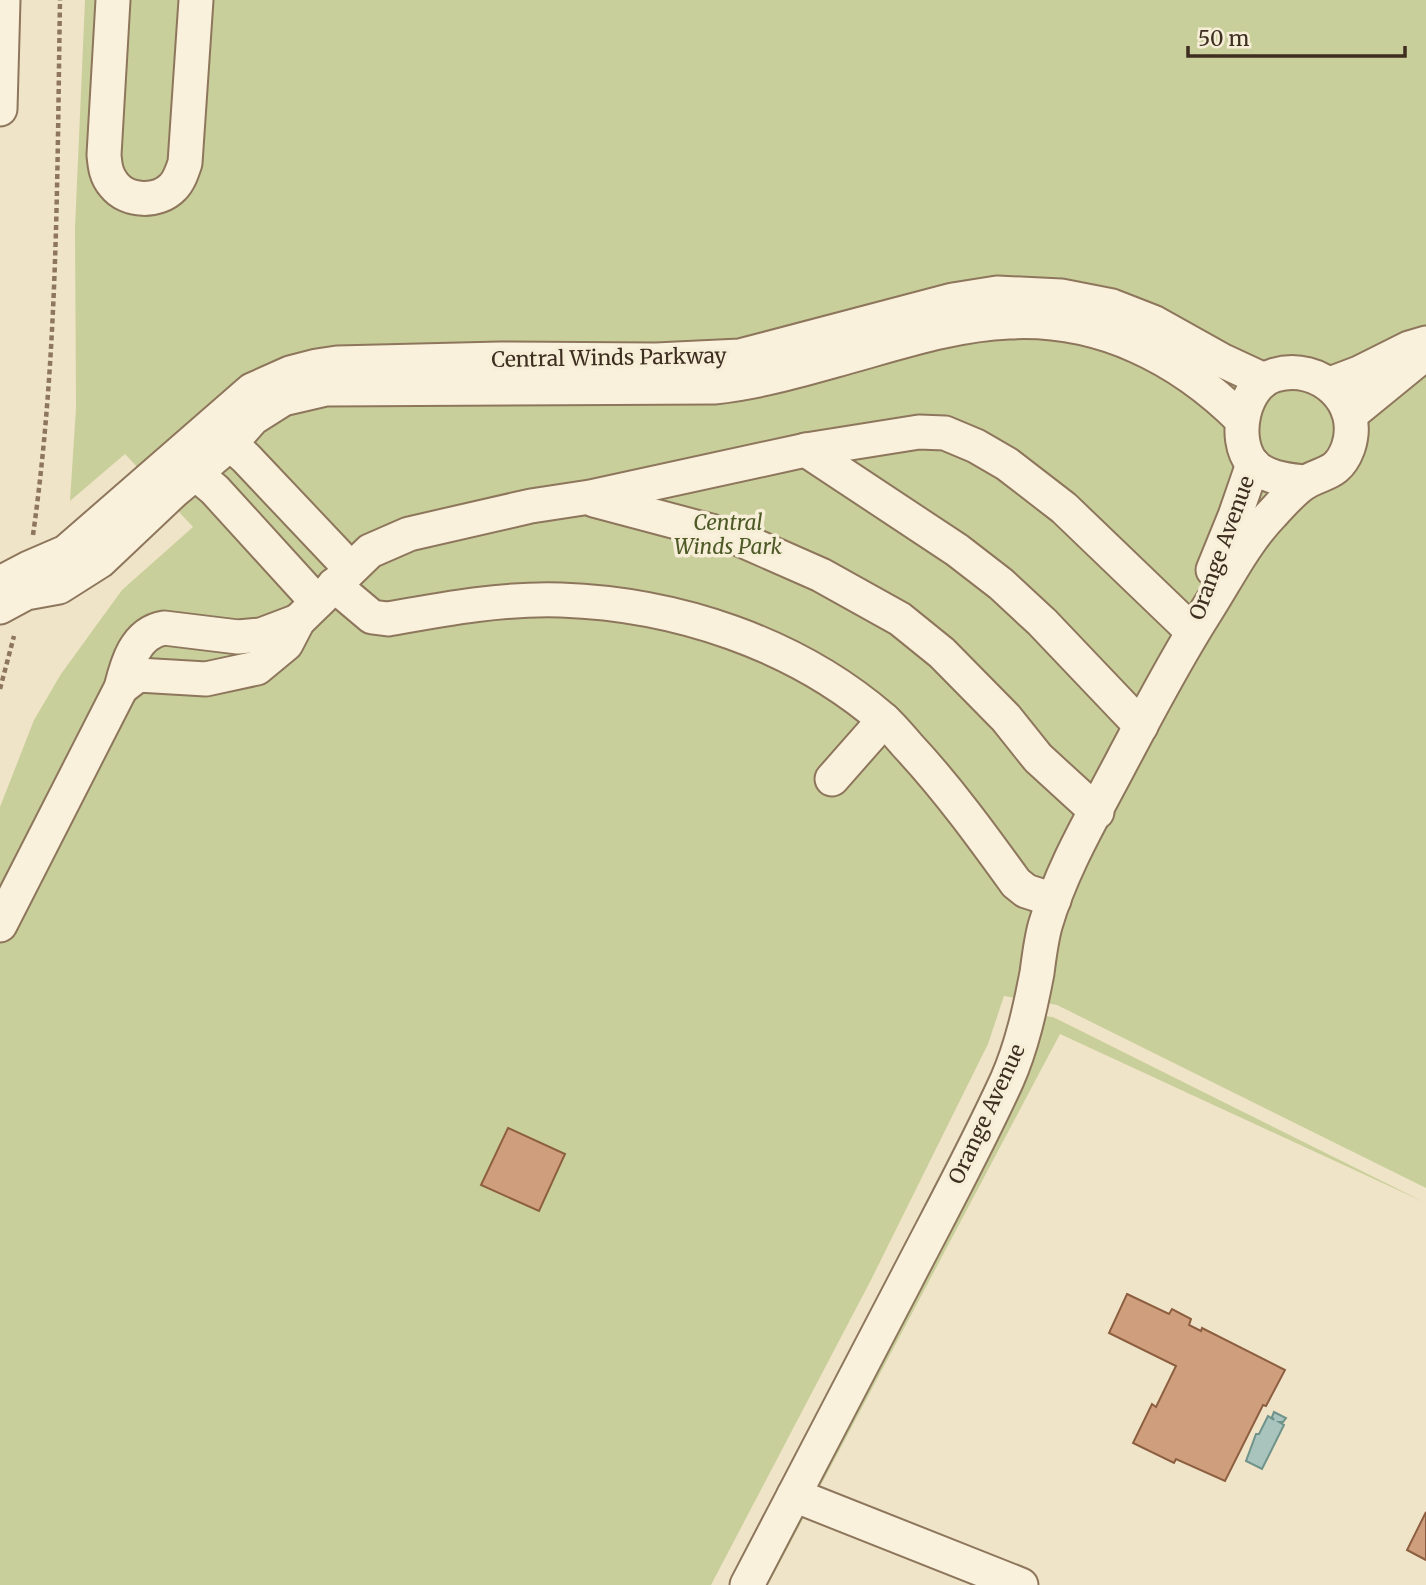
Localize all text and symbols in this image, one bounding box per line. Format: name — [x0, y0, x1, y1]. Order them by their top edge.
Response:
scale bar — [1188, 14, 1405, 58]
text: 50 m — [1198, 25, 1249, 52]
street label: Central Winds Parkway — [491, 342, 728, 373]
street label: Orange Avenue — [1183, 472, 1260, 624]
park label: Central Winds Park — [674, 509, 783, 560]
street label: Orange Avenue — [942, 1039, 1031, 1188]

